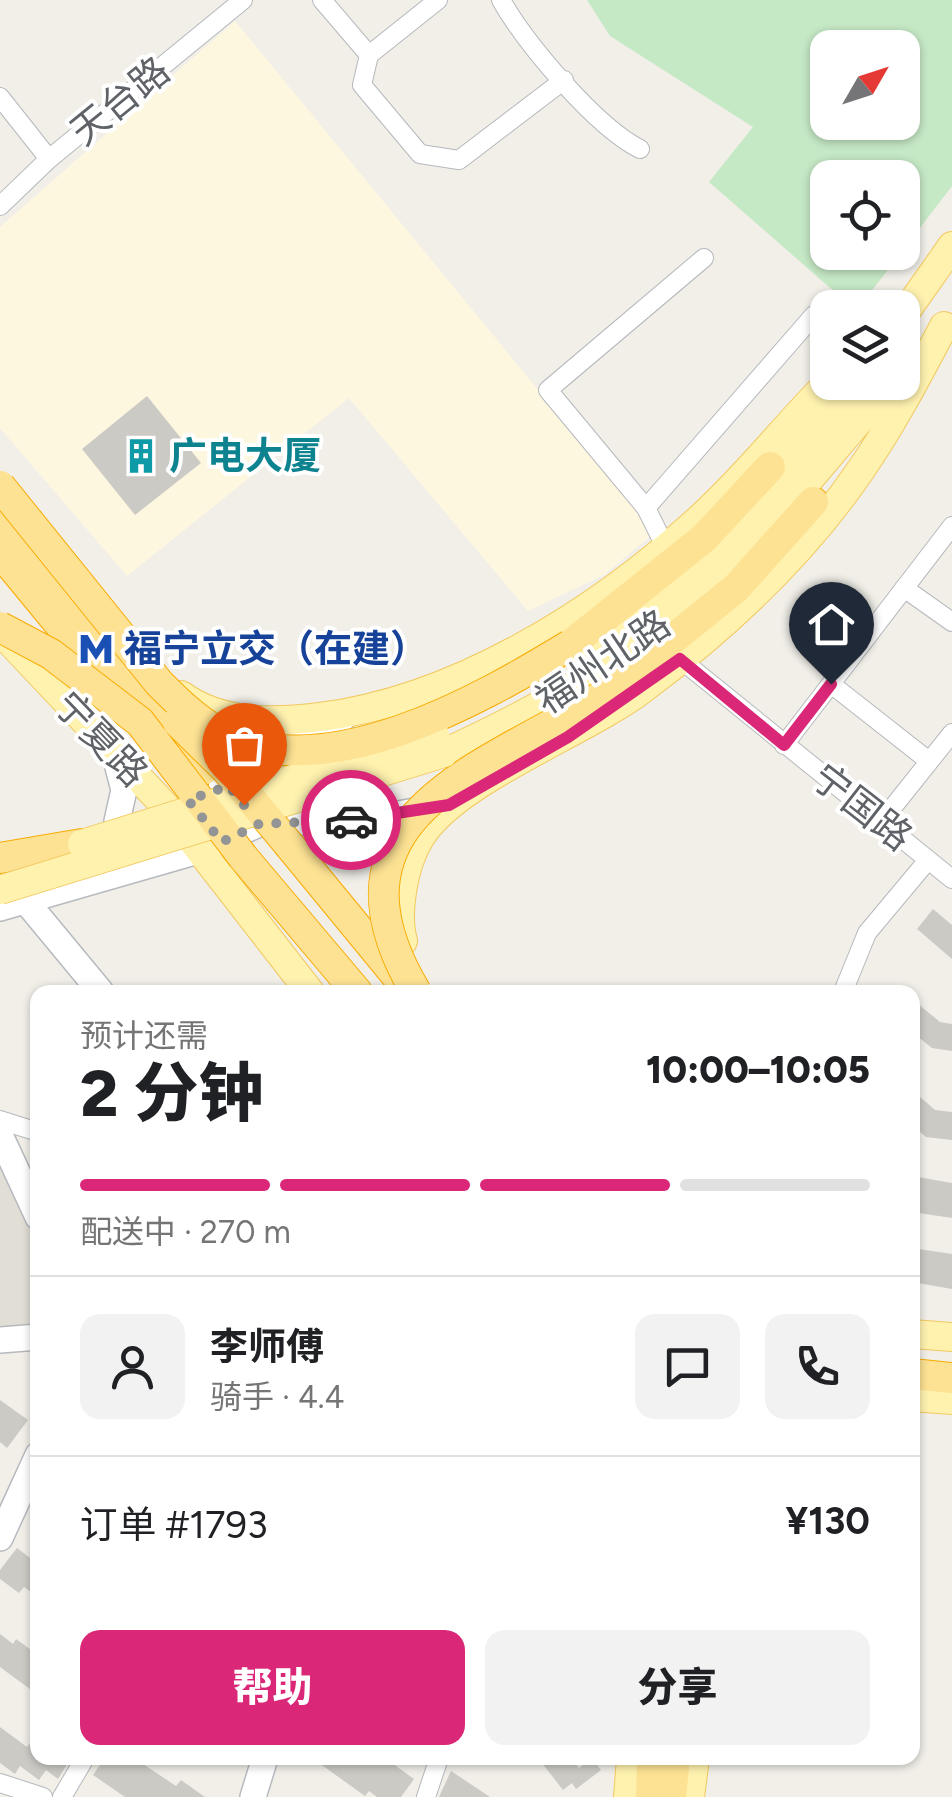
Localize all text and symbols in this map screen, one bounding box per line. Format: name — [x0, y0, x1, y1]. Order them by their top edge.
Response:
north arrow — [810, 30, 920, 140]
map controls — [810, 30, 920, 400]
street label: 天台路 — [61, 47, 179, 155]
button: locate — [810, 160, 920, 270]
button: layers — [810, 290, 920, 400]
place label: 广电大厦 — [169, 433, 321, 479]
building icon: 广电大厦 — [122, 437, 160, 475]
pin — [789, 582, 874, 685]
icon: home — [804, 597, 859, 652]
street label: 福州北路 — [527, 600, 679, 724]
place label: 福宁立交（在建） — [124, 626, 428, 672]
metro station icon: 福宁立交（在建） — [77, 630, 115, 668]
street label: 宁夏路 — [45, 682, 157, 796]
pin — [202, 703, 287, 806]
icon: bag — [217, 718, 272, 773]
street label: 宁国路 — [803, 754, 921, 860]
courier — [301, 770, 401, 870]
icon: car — [324, 793, 379, 848]
text: 预计还需 — [80, 1017, 208, 1055]
text: 10:00–10:05 — [646, 1047, 870, 1093]
text: 2 分钟 — [80, 1054, 263, 1132]
text: 配送中 · 270 m — [80, 1213, 291, 1251]
button: person — [80, 1314, 185, 1419]
button: chat — [635, 1314, 740, 1419]
button: phone — [765, 1314, 870, 1419]
text: 李师傅 — [210, 1324, 324, 1370]
text: 骑手 · 4.4 — [210, 1378, 344, 1416]
text: ¥130 — [786, 1498, 870, 1544]
text: 订单 #1793 — [80, 1502, 268, 1548]
button: 帮助 — [80, 1630, 465, 1745]
button: 分享 — [485, 1630, 870, 1745]

